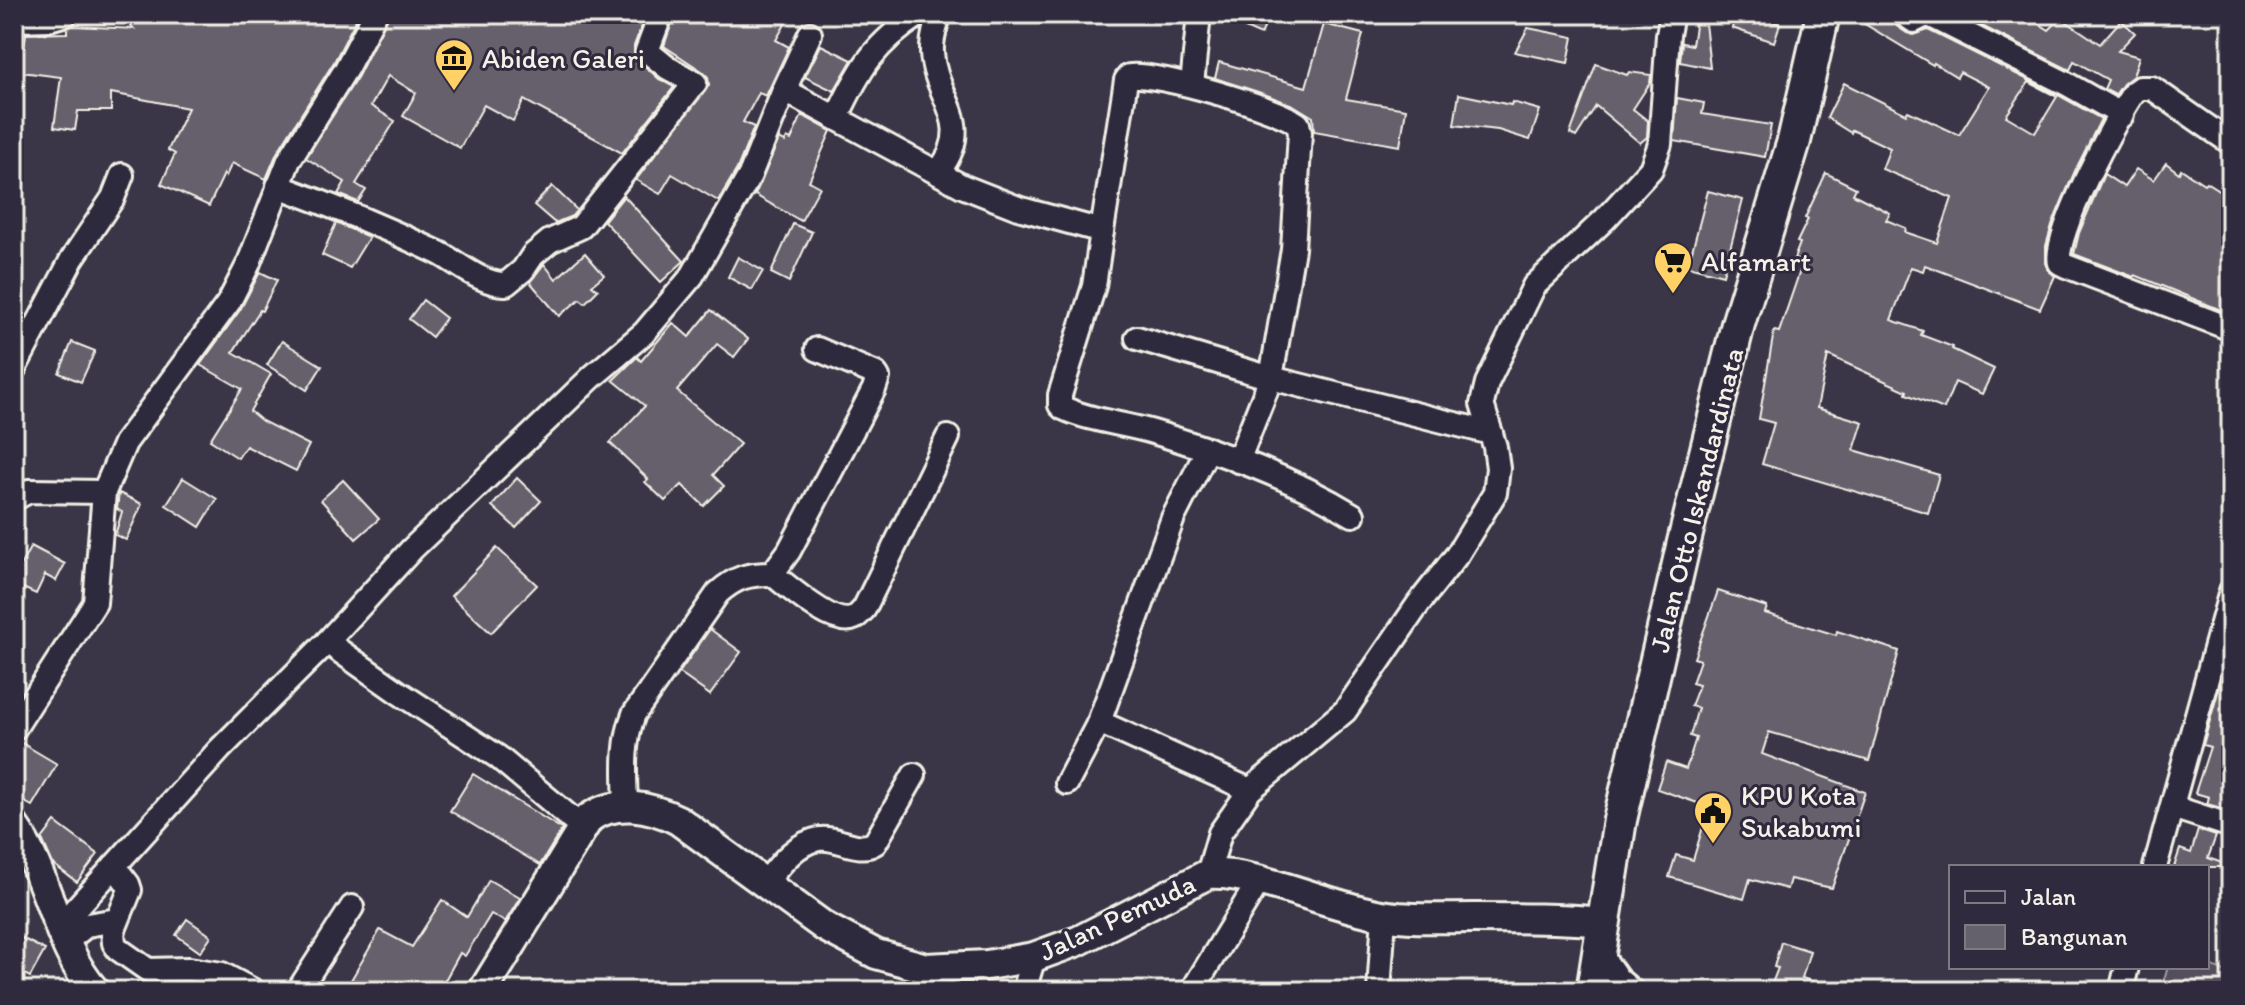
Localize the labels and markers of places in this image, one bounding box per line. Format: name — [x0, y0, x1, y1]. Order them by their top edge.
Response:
museum icon: Abiden Galeri — [433, 37, 475, 92]
place label: Abiden Galeri — [482, 41, 645, 75]
supermarket icon: Alfamart — [1652, 240, 1694, 295]
place label: Alfamart — [1701, 244, 1811, 278]
place label: KPU Kota Sukabumi — [1741, 778, 1861, 844]
public building icon: KPU Kota Sukabumi — [1692, 790, 1734, 845]

